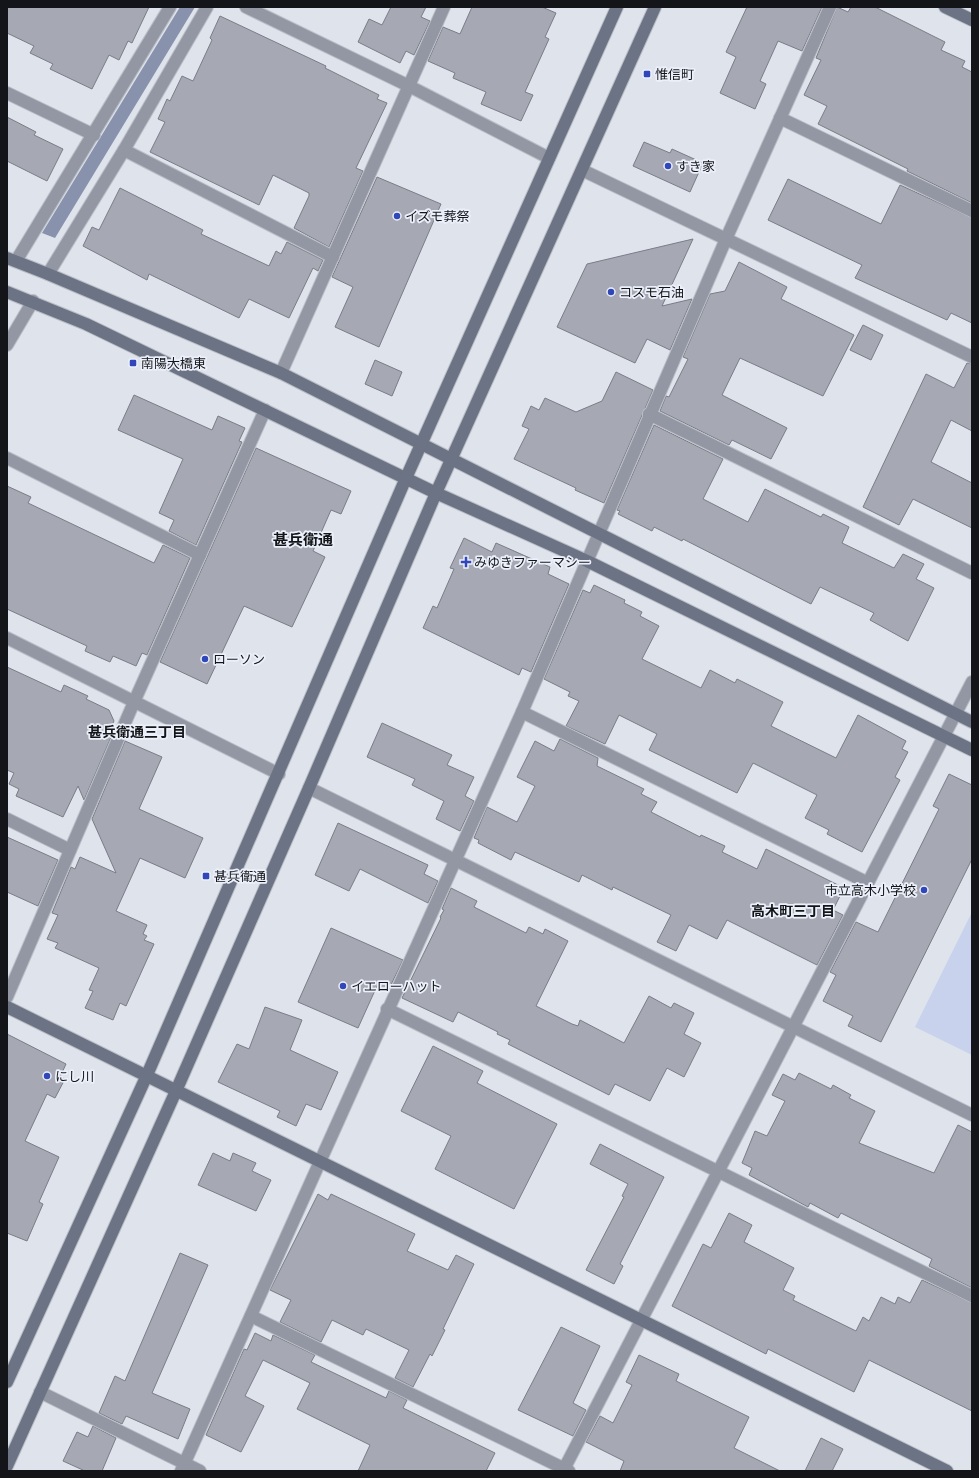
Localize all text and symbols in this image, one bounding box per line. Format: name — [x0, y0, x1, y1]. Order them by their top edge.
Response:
place label: 惟信町 — [655, 65, 694, 84]
marker: 惟信町 — [642, 69, 652, 79]
place label: すき家 — [676, 157, 715, 176]
marker: すき家 — [663, 161, 673, 171]
place label: イズモ葬祭 — [405, 207, 470, 226]
marker: イズモ葬祭 — [392, 211, 402, 221]
place label: コスモ石油 — [619, 283, 684, 302]
marker: コスモ石油 — [606, 287, 616, 297]
place label: 南陽大橋東 — [141, 354, 206, 373]
marker: 南陽大橋東 — [128, 358, 138, 368]
district label: 甚兵衛通 — [273, 529, 333, 550]
place label: みゆきファーマシー — [474, 553, 591, 572]
marker: みゆきファーマシー — [461, 557, 471, 567]
place label: ローソン — [213, 650, 265, 669]
marker: ローソン — [200, 654, 210, 664]
district label: 甚兵衛通三丁目 — [88, 722, 186, 742]
place label: 甚兵衛通 — [214, 867, 266, 886]
marker: 甚兵衛通 — [201, 871, 211, 881]
place label: 市立高木小学校 — [825, 881, 916, 900]
marker: 市立高木小学校 — [919, 885, 929, 895]
district label: 高木町三丁目 — [751, 901, 835, 921]
place label: イエローハット — [351, 977, 442, 996]
marker: イエローハット — [338, 981, 348, 991]
place label: にし川 — [55, 1067, 94, 1086]
marker: にし川 — [42, 1071, 52, 1081]

